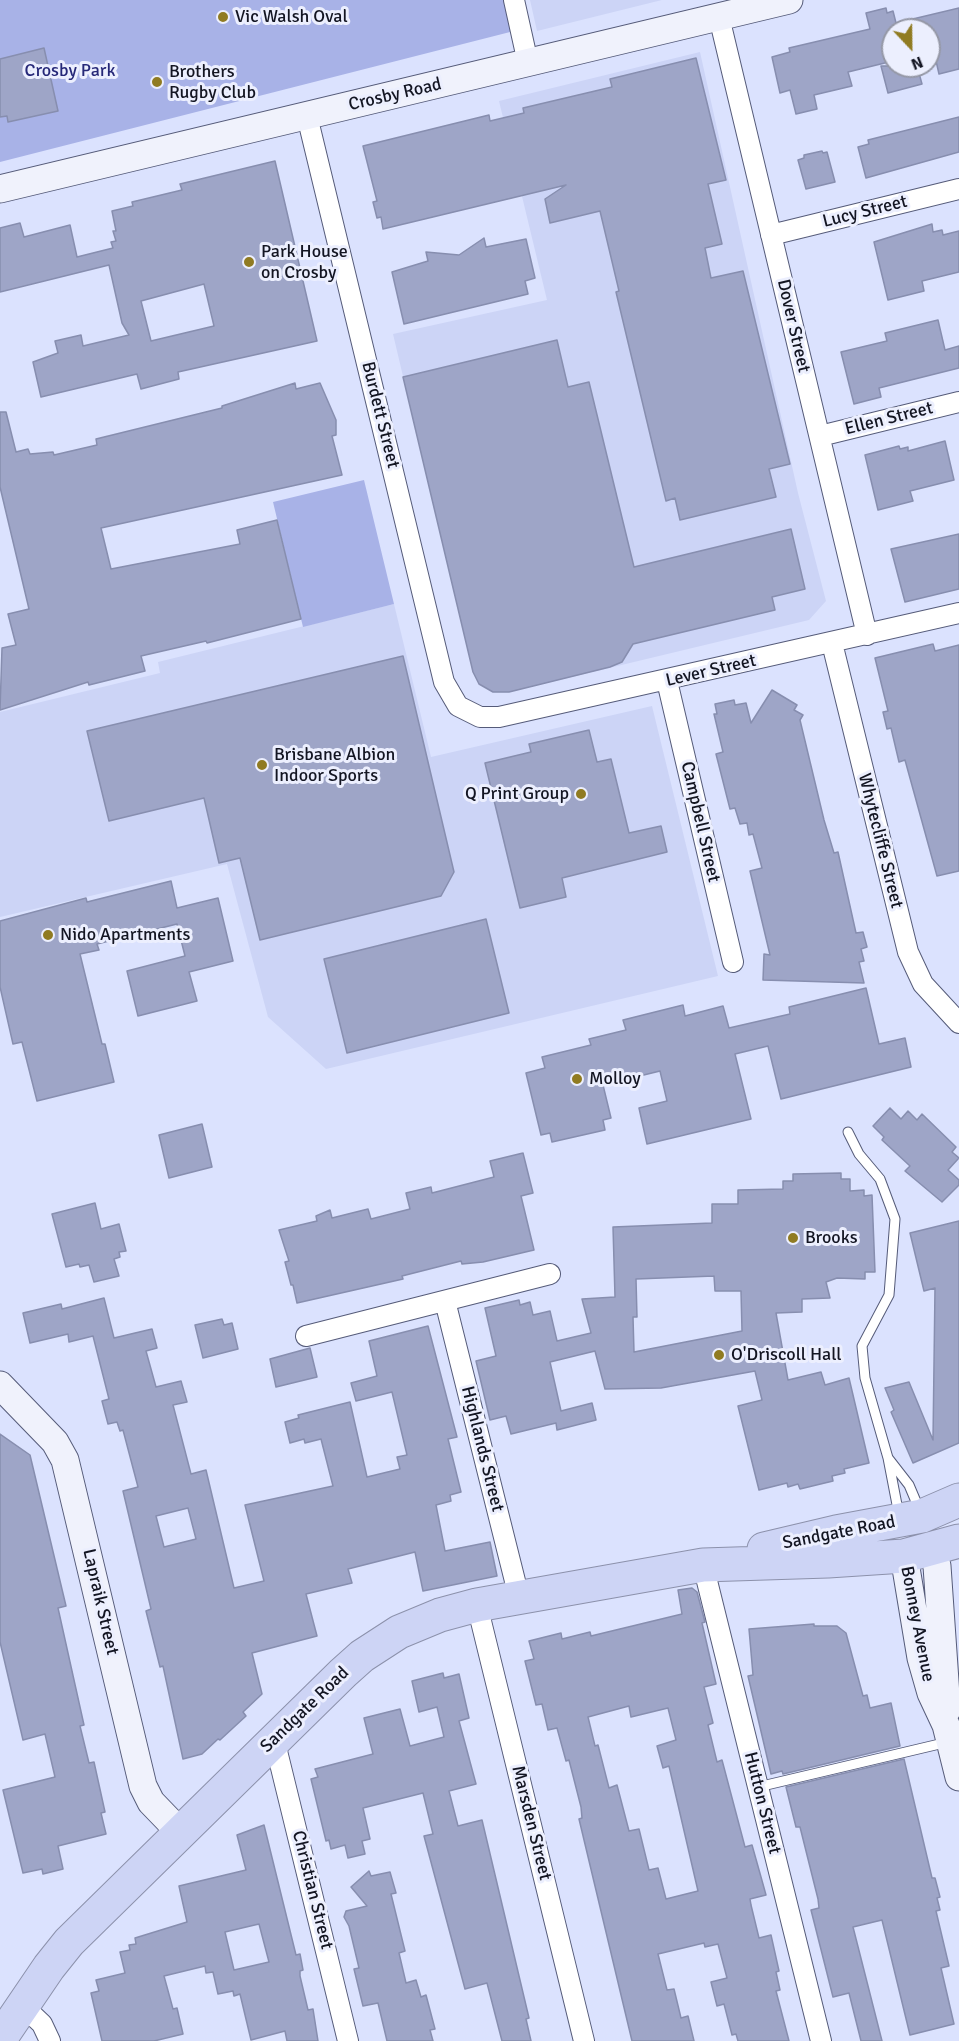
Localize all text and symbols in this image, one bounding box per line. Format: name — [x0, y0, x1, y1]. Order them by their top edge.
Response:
place label: Vic Walsh Oval — [235, 6, 348, 28]
marker: Vic Walsh Oval — [216, 10, 230, 24]
north arrow — [881, 18, 941, 78]
text: N — [908, 51, 926, 74]
park label: Crosby Park — [25, 60, 115, 82]
place label: Brothers Rugby Club — [169, 61, 256, 104]
street label: Crosby Road — [346, 74, 444, 116]
marker: Brothers Rugby Club — [150, 75, 164, 89]
street label: Lucy Street — [820, 191, 910, 233]
place label: Park House on Crosby — [261, 241, 348, 284]
marker: Park House on Crosby — [242, 255, 256, 269]
street label: Dover Street — [772, 277, 814, 375]
street label: Burdett Street — [356, 359, 404, 471]
street label: Ellen Street — [843, 398, 935, 440]
street label: Lever Street — [664, 650, 758, 692]
place label: Brisbane Albion Indoor Sports — [274, 744, 395, 786]
marker: Brisbane Albion Indoor Sports — [255, 758, 269, 772]
street label: Campbell Street — [676, 759, 724, 885]
street label: Whytecliffe Street — [853, 771, 907, 911]
place label: Q Print Group — [465, 783, 569, 805]
marker: Q Print Group — [574, 787, 588, 801]
place label: Nido Apartments — [60, 924, 190, 946]
marker: Nido Apartments — [41, 928, 55, 942]
place label: Molloy — [589, 1068, 641, 1090]
marker: Molloy — [570, 1072, 584, 1086]
place label: Brooks — [805, 1227, 858, 1249]
marker: Brooks — [786, 1231, 800, 1245]
place label: O'Driscoll Hall — [731, 1344, 842, 1366]
marker: O'Driscoll Hall — [712, 1348, 726, 1362]
street label: Highlands Street — [456, 1384, 508, 1514]
street label: Sandgate Road — [781, 1511, 897, 1555]
street label: Lapraik Street — [77, 1547, 123, 1657]
street label: Bonney Avenue — [895, 1564, 939, 1684]
street label: Sandgate Road — [256, 1662, 354, 1758]
street label: Hutton Street — [739, 1750, 785, 1856]
street label: Marsden Street — [506, 1763, 556, 1883]
street label: Christian Street — [287, 1828, 337, 1952]

